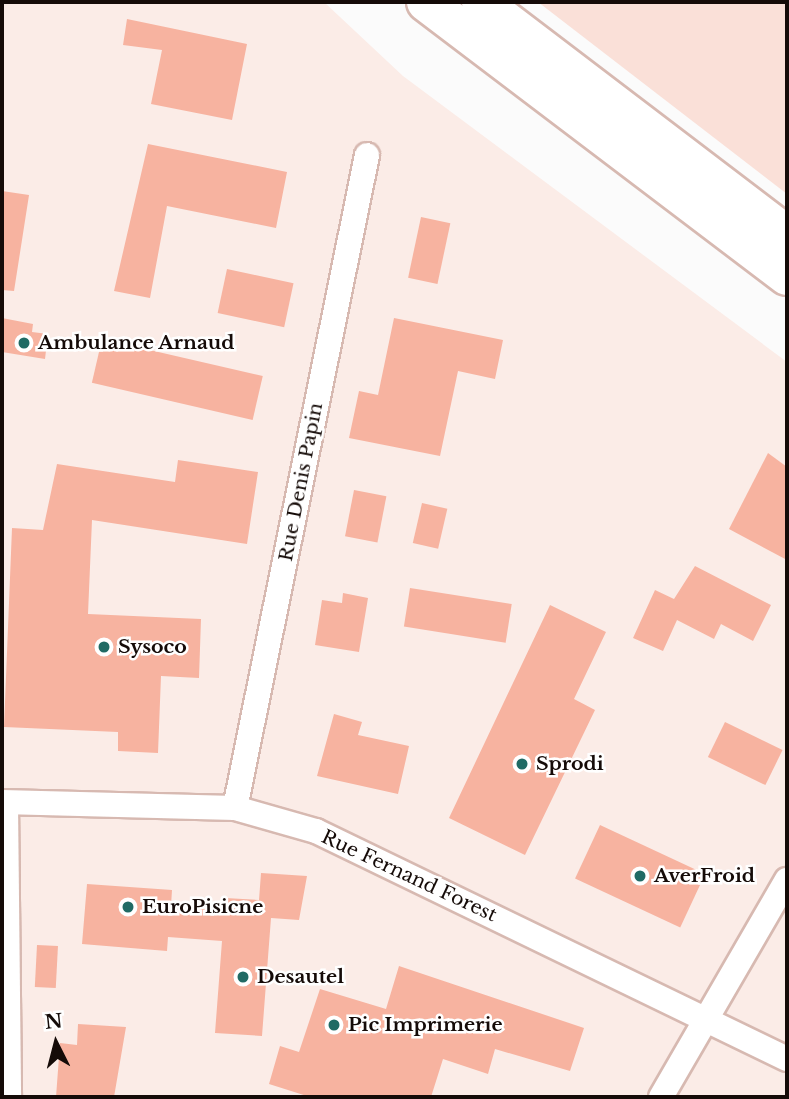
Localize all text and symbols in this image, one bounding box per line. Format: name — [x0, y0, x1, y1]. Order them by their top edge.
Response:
place label: Ambulance Arnaud — [38, 332, 235, 354]
marker: Ambulance Arnaud — [16, 335, 32, 351]
street label: Rue Denis Papin — [274, 401, 328, 563]
place label: Sysoco — [118, 636, 187, 658]
marker: Sysoco — [96, 639, 112, 655]
place label: Sprodi — [536, 753, 604, 775]
marker: Sprodi — [514, 756, 530, 772]
street label: Rue Fernand Forest — [318, 825, 500, 927]
place label: AverFroid — [654, 865, 755, 887]
marker: AverFroid — [632, 868, 648, 884]
place label: EuroPisicne — [142, 896, 263, 918]
marker: EuroPisicne — [120, 899, 136, 915]
place label: Desautel — [257, 966, 344, 988]
marker: Desautel — [235, 969, 251, 985]
north arrow — [21, 1008, 91, 1078]
text: N — [44, 1009, 64, 1034]
place label: Pic Imprimerie — [348, 1014, 503, 1036]
marker: Pic Imprimerie — [326, 1017, 342, 1033]

